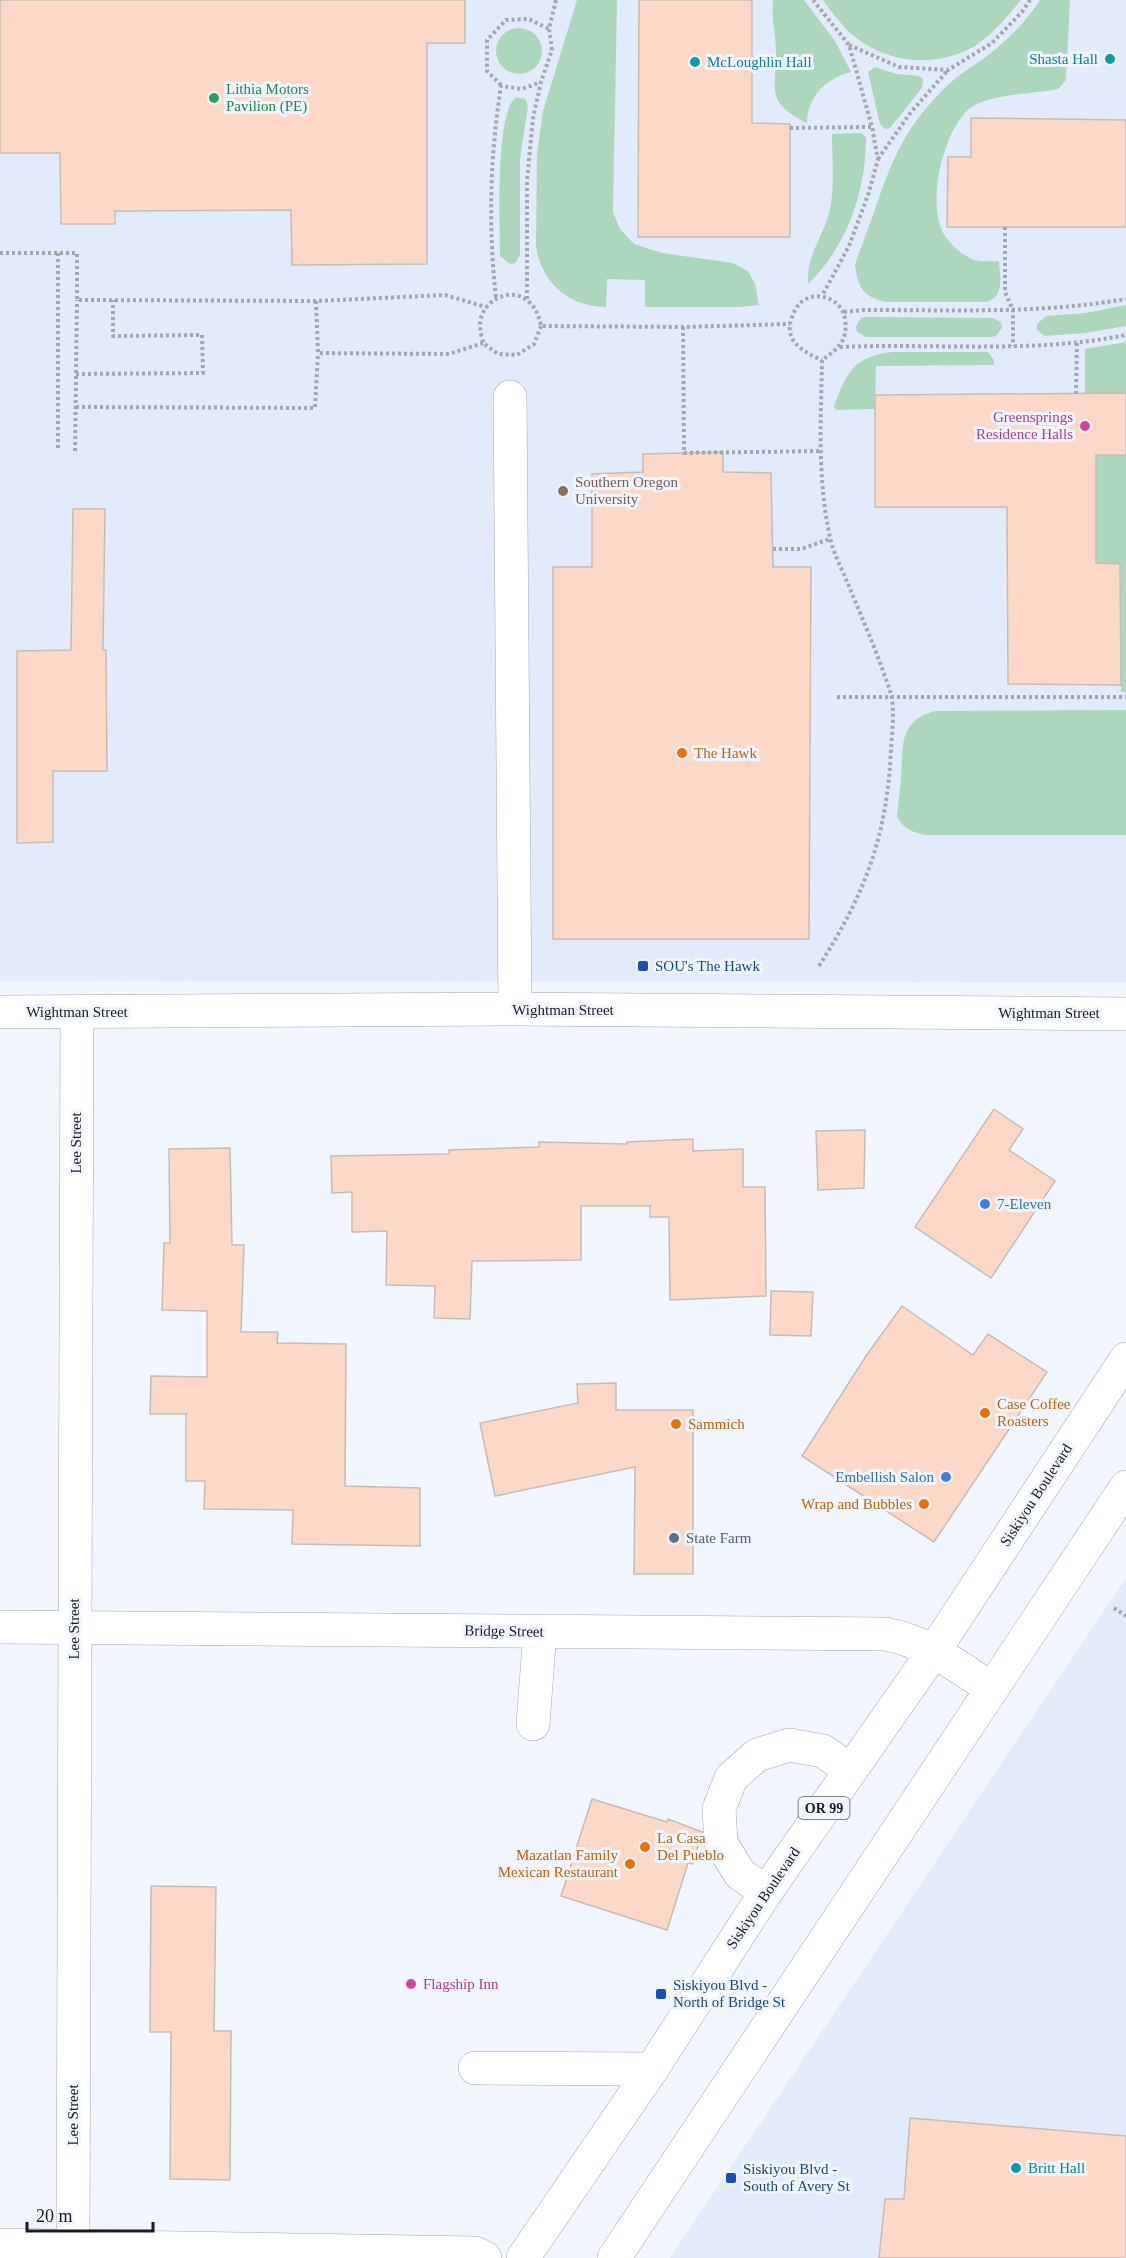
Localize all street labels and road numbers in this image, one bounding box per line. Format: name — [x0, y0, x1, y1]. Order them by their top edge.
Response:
street label: Wightman Street — [512, 1002, 615, 1018]
street label: Wightman Street — [26, 1004, 129, 1020]
street label: Wightman Street — [998, 1005, 1101, 1021]
street label: Lee Street — [68, 1112, 84, 1174]
street label: Siskiyou Boulevard — [997, 1440, 1075, 1549]
street label: Lee Street — [66, 1598, 82, 1660]
street label: Bridge Street — [464, 1622, 545, 1640]
road number: OR 99 — [798, 1797, 850, 1819]
street label: Siskiyou Boulevard — [723, 1844, 803, 1952]
street label: Lee Street — [65, 2084, 81, 2146]

